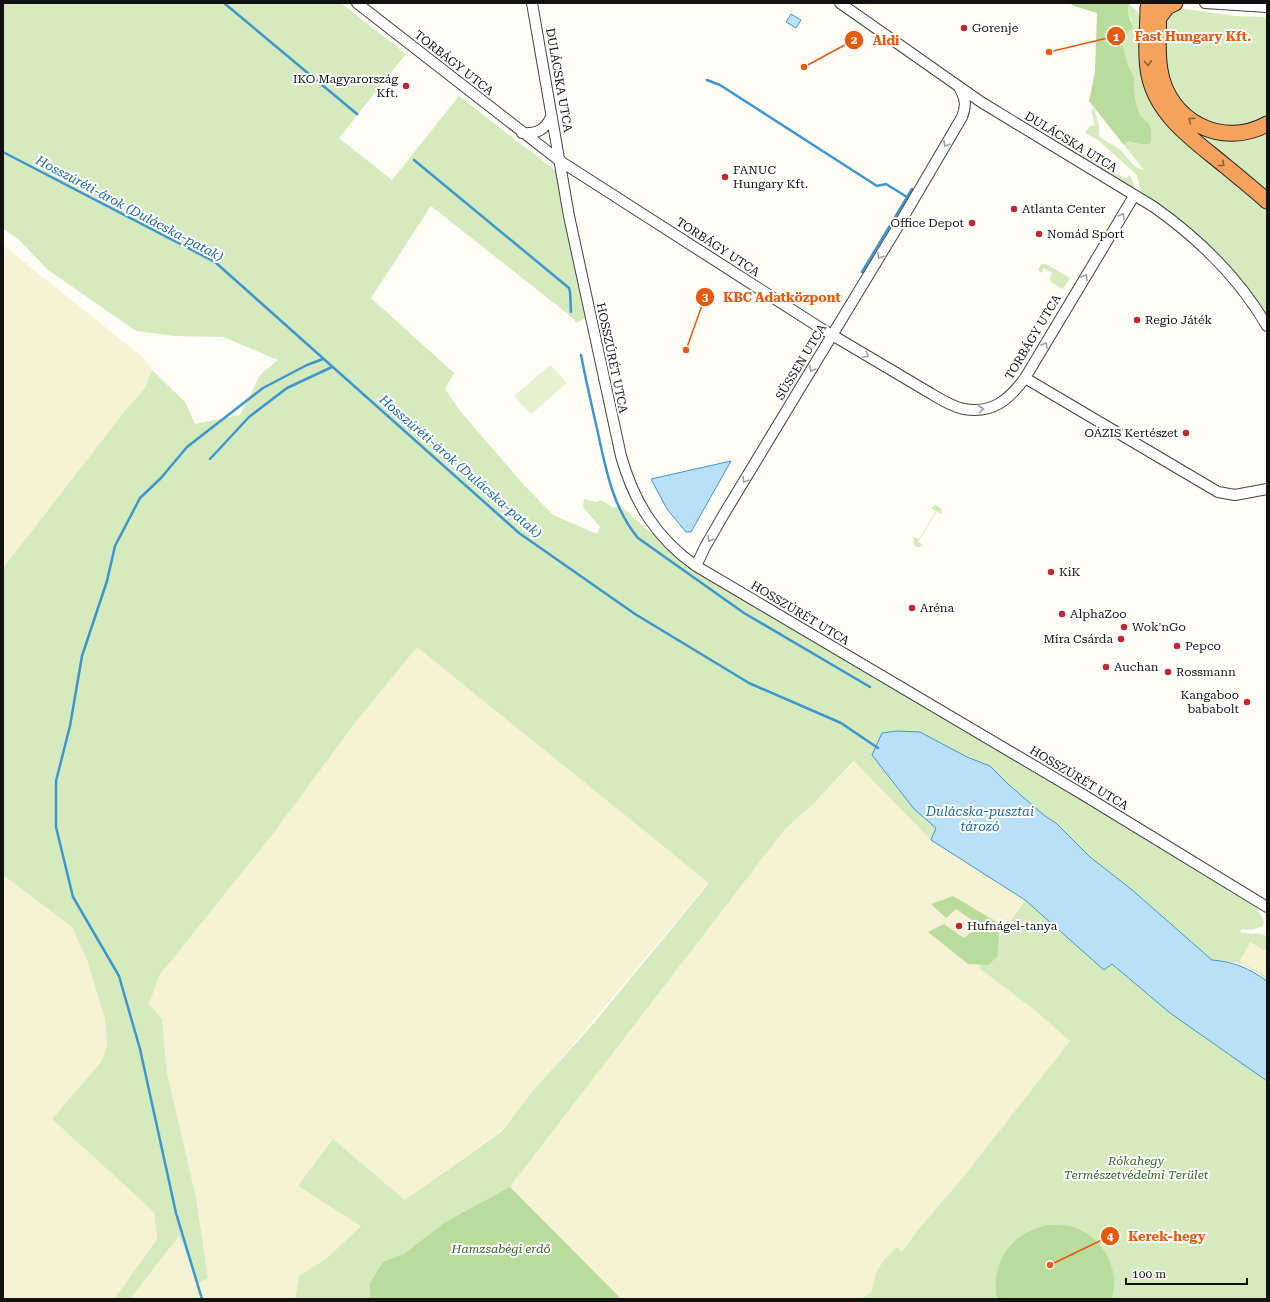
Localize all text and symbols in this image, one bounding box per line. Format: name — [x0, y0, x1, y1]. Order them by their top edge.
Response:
place label: Gorenje — [972, 21, 1019, 35]
marker: Gorenje — [959, 23, 969, 33]
callout: Fast Hungary Kft. — [1106, 24, 1259, 49]
street label: DULÁCSKA UTCA — [543, 27, 575, 134]
street label: TORBÁGY UTCA — [412, 28, 497, 99]
callout: Aldi — [844, 28, 907, 53]
text: Fast Hungary Kft. — [1135, 29, 1251, 44]
text: 1 — [1113, 30, 1120, 44]
text: 2 — [851, 33, 858, 47]
text: Aldi — [873, 33, 900, 48]
one-way arrow — [1143, 60, 1152, 66]
place label: IKO Magyarország Kft. — [293, 72, 398, 100]
marker: IKO Magyarország Kft. — [401, 81, 411, 91]
street label: DULÁCSKA UTCA — [1022, 109, 1120, 176]
one-way arrow — [1188, 118, 1195, 125]
one-way arrow — [944, 140, 951, 147]
water label: Hosszúréti-árok (Dulácska-patak) — [33, 152, 226, 264]
one-way arrow — [1218, 159, 1225, 166]
place label: FANUC Hungary Kft. — [733, 163, 808, 191]
marker: FANUC Hungary Kft. — [720, 172, 730, 182]
place label: Atlanta Center — [1022, 202, 1106, 216]
marker: Atlanta Center — [1009, 204, 1019, 214]
one-way arrow — [1117, 213, 1124, 220]
street label: TORBÁGY UTCA — [674, 215, 763, 280]
place label: Office Depot — [890, 216, 965, 230]
marker: Office Depot — [967, 218, 977, 228]
place label: Nomád Sport — [1047, 227, 1125, 241]
marker: Nomád Sport — [1034, 229, 1044, 239]
one-way arrow — [878, 252, 885, 259]
one-way arrow — [1080, 274, 1088, 281]
callout: KBC Adatközpont — [695, 285, 848, 310]
text: 3 — [702, 290, 709, 304]
text: KBC Adatközpont — [723, 290, 841, 305]
street label: TORBÁGY UTCA — [1002, 291, 1064, 382]
street label: HOSSZÚRÉT UTCA — [593, 301, 631, 415]
place label: Regio Játék — [1145, 313, 1212, 327]
marker: Regio Játék — [1132, 315, 1142, 325]
street label: SÜSSEN UTCA — [773, 321, 830, 403]
one-way arrow — [1040, 342, 1047, 349]
one-way arrow — [862, 350, 869, 358]
one-way arrow — [810, 365, 817, 372]
water label: Hosszúréti-árok (Dulácska-patak) — [376, 391, 545, 541]
one-way arrow — [978, 405, 984, 414]
place label: OÁZIS Kertészet — [1084, 426, 1179, 440]
marker: OÁZIS Kertészet — [1181, 428, 1191, 438]
one-way arrow — [743, 476, 750, 483]
one-way arrow — [707, 535, 714, 543]
place label: KiK — [1059, 565, 1081, 579]
marker: KiK — [1046, 567, 1056, 577]
street label: HOSSZÚRÉT UTCA — [748, 578, 852, 648]
place label: Aréna — [920, 601, 955, 615]
marker: Aréna — [907, 603, 917, 613]
place label: AlphaZoo — [1070, 607, 1127, 621]
marker: AlphaZoo — [1057, 609, 1067, 619]
place label: Wok'nGo — [1132, 620, 1186, 634]
marker: Wok'nGo — [1119, 622, 1129, 632]
place label: Míra Csárda — [1043, 632, 1113, 646]
marker: Míra Csárda — [1116, 634, 1126, 644]
place label: Pepco — [1185, 639, 1221, 653]
marker: Pepco — [1172, 641, 1182, 651]
place label: Auchan — [1114, 660, 1159, 674]
marker: Auchan — [1101, 662, 1111, 672]
place label: Rossmann — [1176, 665, 1236, 679]
marker: Rossmann — [1163, 667, 1173, 677]
place label: Kangaboo bababolt — [1181, 688, 1240, 716]
marker: Kangaboo bababolt — [1242, 697, 1252, 707]
street label: HOSSZÚRÉT UTCA — [1027, 743, 1131, 813]
water label: Dulácska-pusztai tározó — [925, 804, 1034, 834]
place label: Hufnágel-tanya — [967, 919, 1058, 933]
marker: Hufnágel-tanya — [954, 921, 964, 931]
park label: Rókahegy Természetvédelmi Terület — [1064, 1154, 1209, 1182]
callout: Kerek-hegy — [1100, 1224, 1213, 1249]
text: 4 — [1107, 1229, 1114, 1243]
text: Kerek-hegy — [1128, 1229, 1206, 1244]
park label: Hamzsabégi erdő — [451, 1242, 550, 1256]
scale bar — [1126, 1260, 1247, 1286]
text: 100 m — [1132, 1267, 1166, 1281]

